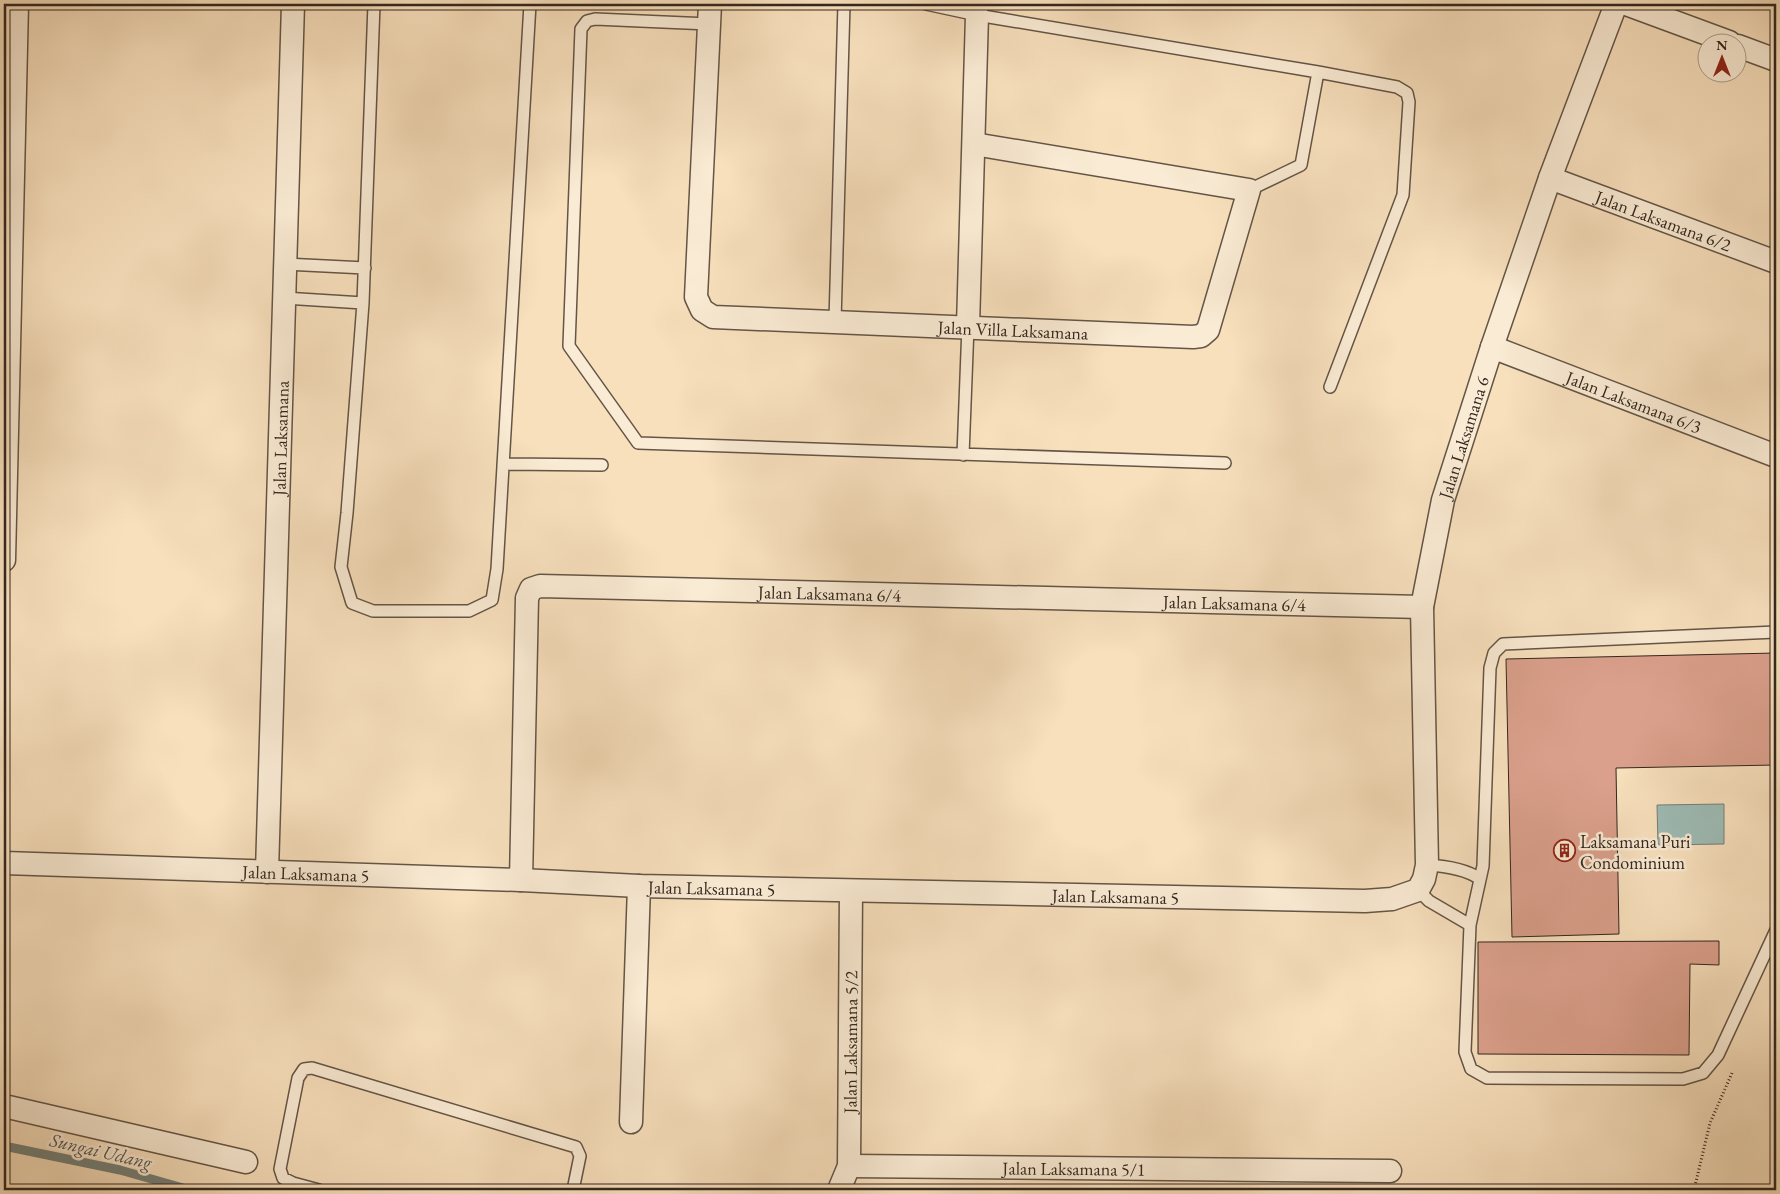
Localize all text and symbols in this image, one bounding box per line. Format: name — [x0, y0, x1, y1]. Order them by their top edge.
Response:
north arrow — [1698, 32, 1748, 82]
text: N — [1716, 36, 1728, 54]
street label: Jalan Laksamana 6/2 — [1590, 184, 1735, 256]
street label: Jalan Villa Laksamana — [935, 315, 1090, 344]
street label: Jalan Laksamana 6/3 — [1561, 364, 1705, 438]
street label: Jalan Laksamana 6 — [1432, 373, 1494, 503]
street label: Jalan Laksamana — [267, 380, 293, 498]
street label: Jalan Laksamana 6/4 — [756, 580, 902, 606]
street label: Jalan Laksamana 6/4 — [1161, 589, 1307, 616]
place label: Laksamana Puri Condominium — [1580, 830, 1691, 874]
building icon: Laksamana Puri Condominium — [1552, 839, 1576, 863]
street label: Jalan Laksamana 5 — [240, 859, 370, 887]
street label: Jalan Laksamana 5 — [646, 875, 775, 900]
street label: Jalan Laksamana 5 — [1050, 883, 1179, 909]
street label: Jalan Laksamana 5/2 — [838, 970, 862, 1116]
water label: Sungai Udang — [47, 1127, 156, 1175]
street label: Jalan Laksamana 5/1 — [1000, 1156, 1146, 1180]

